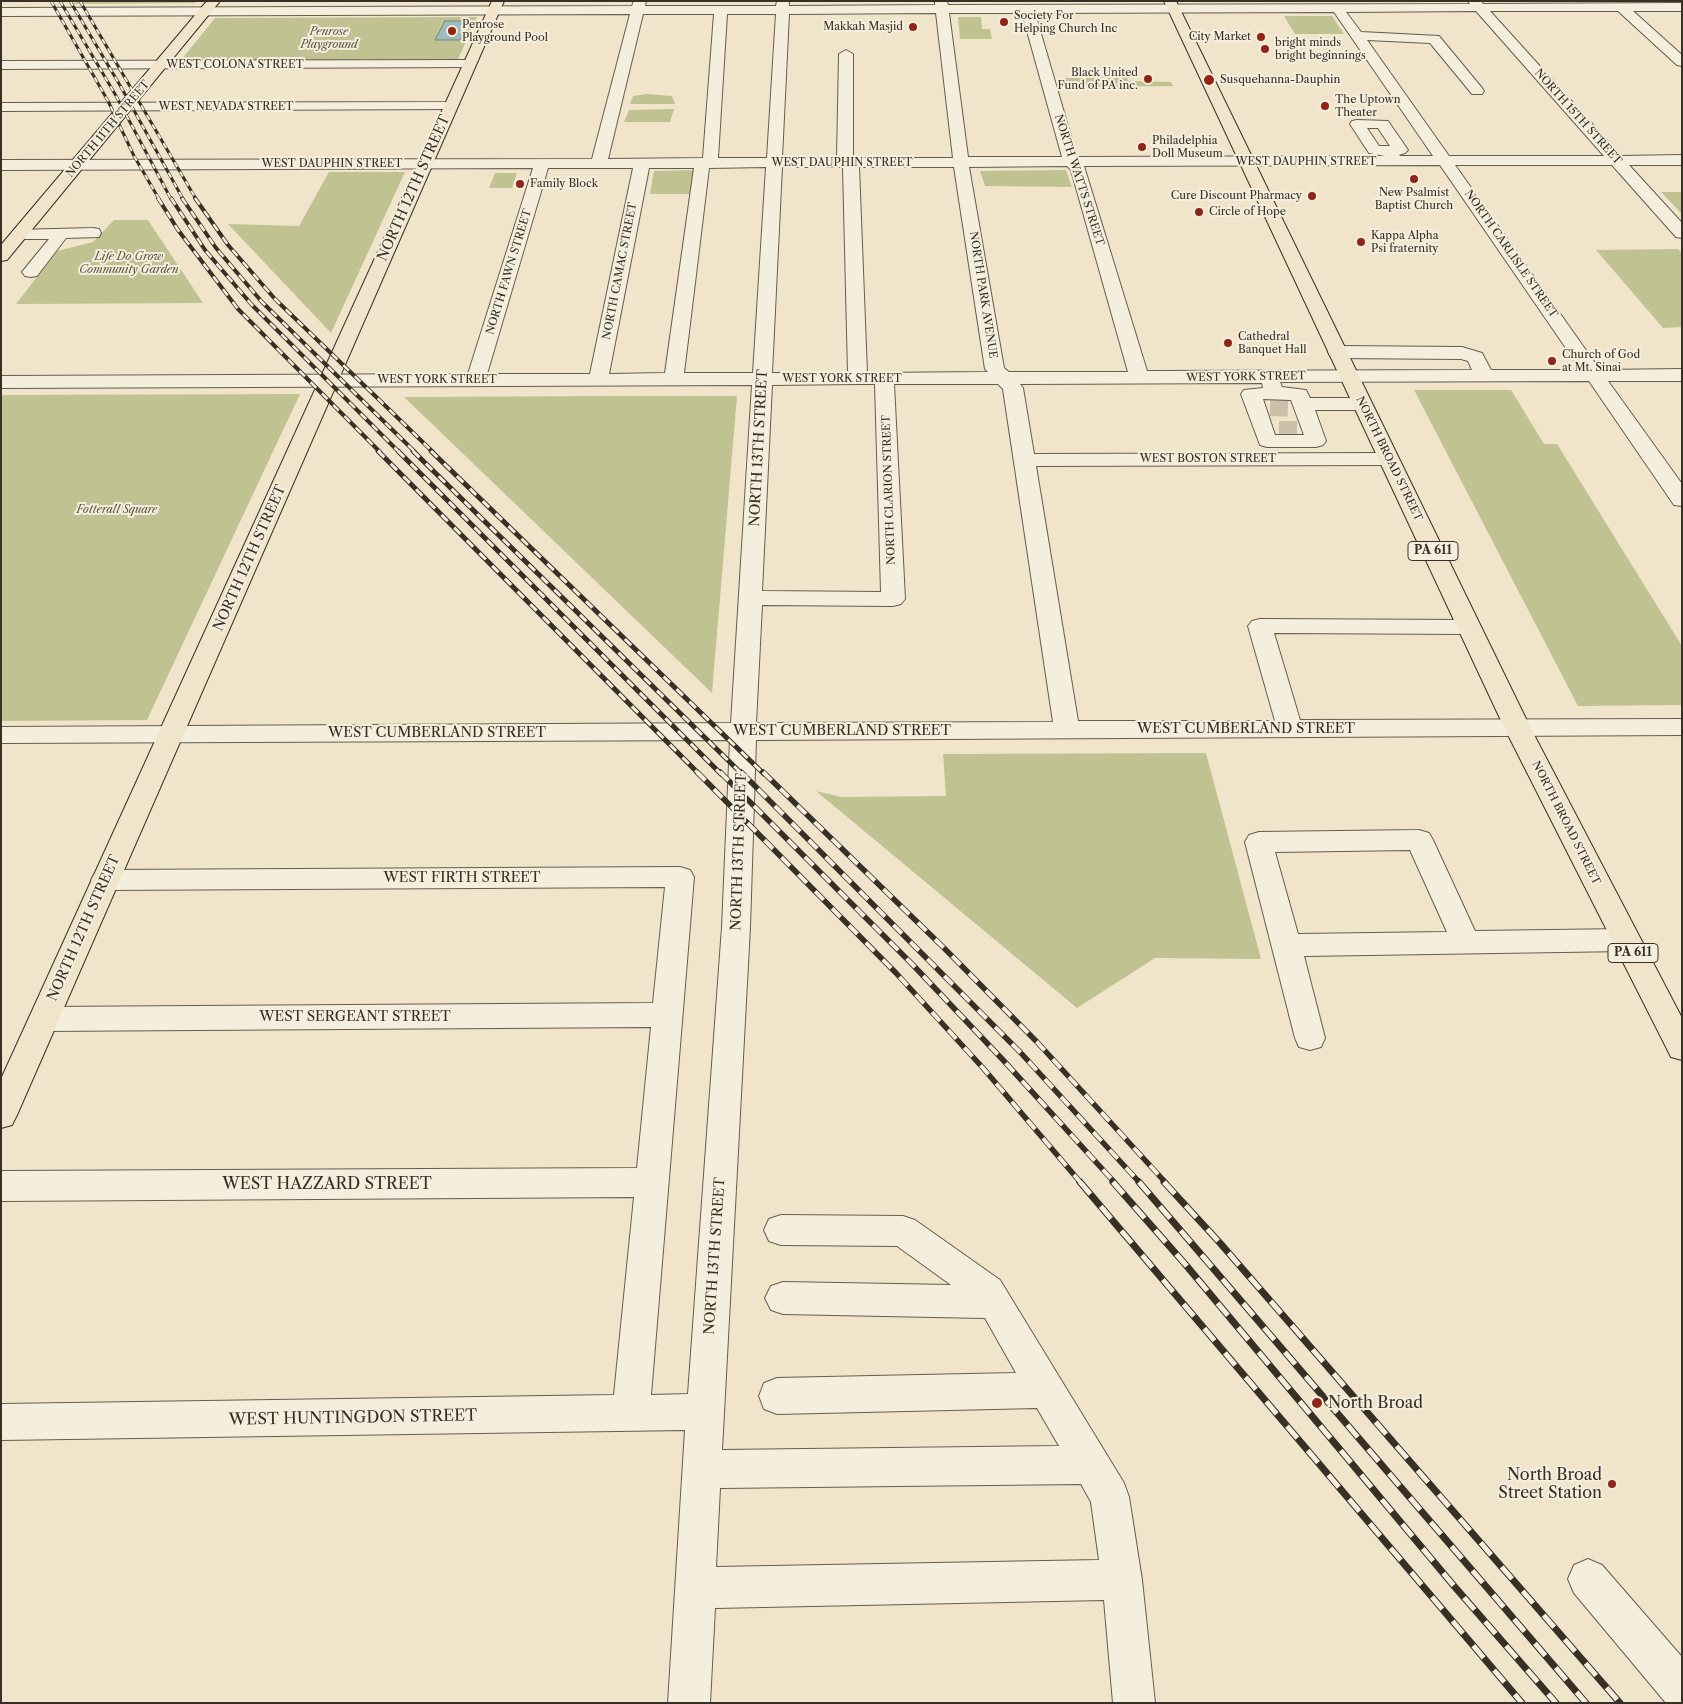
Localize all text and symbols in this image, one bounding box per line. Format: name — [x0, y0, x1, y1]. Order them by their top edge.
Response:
place label: Society For Helping Church Inc — [1014, 9, 1117, 35]
marker: Society For Helping Church Inc — [998, 16, 1010, 28]
place label: Penrose Playground Pool — [462, 18, 548, 44]
place label: Makkah Masjid — [823, 20, 903, 34]
marker: Makkah Masjid — [907, 21, 919, 33]
park label: Penrose Playground — [300, 25, 358, 51]
marker: Penrose Playground Pool — [446, 25, 458, 37]
place label: City Market — [1189, 30, 1251, 44]
marker: City Market — [1255, 31, 1267, 43]
place label: bright minds bright beginnings — [1275, 36, 1366, 62]
marker: bright minds bright beginnings — [1259, 43, 1271, 55]
street label: WEST COLONA STREET — [166, 58, 304, 72]
place label: Black United Fund of PA inc. — [1057, 66, 1138, 92]
street label: NORTH 15TH STREET — [1532, 67, 1624, 167]
marker: Black United Fund of PA inc. — [1142, 73, 1154, 85]
marker: Susquehanna-Dauphin — [1202, 73, 1216, 87]
place label: Susquehanna-Dauphin — [1220, 73, 1340, 87]
street label: NORTH 11TH STREET — [64, 78, 152, 180]
place label: The Uptown Theater — [1335, 93, 1401, 119]
street label: WEST NEVADA STREET — [158, 100, 294, 114]
marker: The Uptown Theater — [1319, 100, 1331, 112]
street label: NORTH 12TH STREET — [374, 112, 454, 264]
street label: NORTH WATTS STREET — [1052, 113, 1106, 247]
place label: Philadelphia Doll Museum — [1152, 134, 1223, 160]
marker: Philadelphia Doll Museum — [1136, 141, 1148, 153]
street label: WEST DAUPHIN STREET — [1235, 155, 1377, 169]
street label: WEST DAUPHIN STREET — [771, 156, 913, 170]
street label: WEST DAUPHIN STREET — [261, 157, 403, 171]
marker: New Psalmist Baptist Church — [1408, 173, 1420, 185]
place label: Family Block — [530, 177, 598, 191]
marker: Family Block — [514, 178, 526, 190]
place label: New Psalmist Baptist Church — [1375, 186, 1453, 212]
street label: NORTH CARLISLE STREET — [1462, 188, 1560, 320]
place label: Cure Discount Pharmacy — [1171, 189, 1302, 203]
marker: Cure Discount Pharmacy — [1306, 190, 1318, 202]
street label: NORTH CAMAC STREET — [600, 201, 640, 341]
place label: Circle of Hope — [1209, 205, 1286, 219]
marker: Circle of Hope — [1193, 206, 1205, 218]
street label: NORTH FAWN STREET — [484, 208, 534, 336]
place label: Kappa Alpha Psi fraternity — [1371, 229, 1439, 255]
street label: NORTH PARK AVENUE — [966, 230, 1000, 360]
marker: Kappa Alpha Psi fraternity — [1355, 236, 1367, 248]
park label: Life Do Grow Community Garden — [79, 250, 179, 276]
place label: Cathedral Banquet Hall — [1238, 330, 1306, 356]
marker: Cathedral Banquet Hall — [1222, 337, 1234, 349]
place label: Church of God at Mt. Sinai — [1562, 348, 1640, 374]
marker: Church of God at Mt. Sinai — [1546, 355, 1558, 367]
street label: NORTH 13TH STREET — [746, 369, 772, 527]
street label: WEST YORK STREET — [1186, 369, 1306, 385]
street label: WEST YORK STREET — [782, 372, 902, 386]
street label: WEST YORK STREET — [377, 373, 497, 387]
street label: NORTH BROAD STREET — [1353, 395, 1425, 523]
street label: NORTH CLARION STREET — [880, 415, 898, 565]
street label: WEST BOSTON STREET — [1140, 452, 1276, 466]
street label: NORTH 12TH STREET — [210, 482, 290, 634]
park label: Fotterall Square — [77, 503, 157, 517]
road number: PA 611 — [1408, 542, 1458, 560]
street label: WEST CUMBERLAND STREET — [1137, 721, 1355, 737]
street label: WEST CUMBERLAND STREET — [733, 723, 951, 739]
street label: WEST CUMBERLAND STREET — [328, 725, 546, 741]
street label: NORTH BROAD STREET — [1529, 759, 1603, 887]
street label: NORTH 13TH STREET — [728, 773, 750, 931]
street label: NORTH 12TH STREET — [44, 852, 124, 1004]
street label: WEST FIRTH STREET — [384, 870, 540, 886]
road number: PA 611 — [1608, 944, 1658, 962]
street label: WEST SERGEANT STREET — [259, 1009, 451, 1025]
street label: WEST HAZZARD STREET — [222, 1174, 432, 1194]
street label: NORTH 13TH STREET — [701, 1177, 729, 1335]
place label: North Broad — [1328, 1393, 1423, 1413]
marker: North Broad — [1310, 1396, 1324, 1410]
street label: WEST HUNTINGDON STREET — [229, 1406, 477, 1430]
place label: North Broad Street Station — [1498, 1465, 1602, 1503]
marker: North Broad Street Station — [1606, 1478, 1618, 1490]

